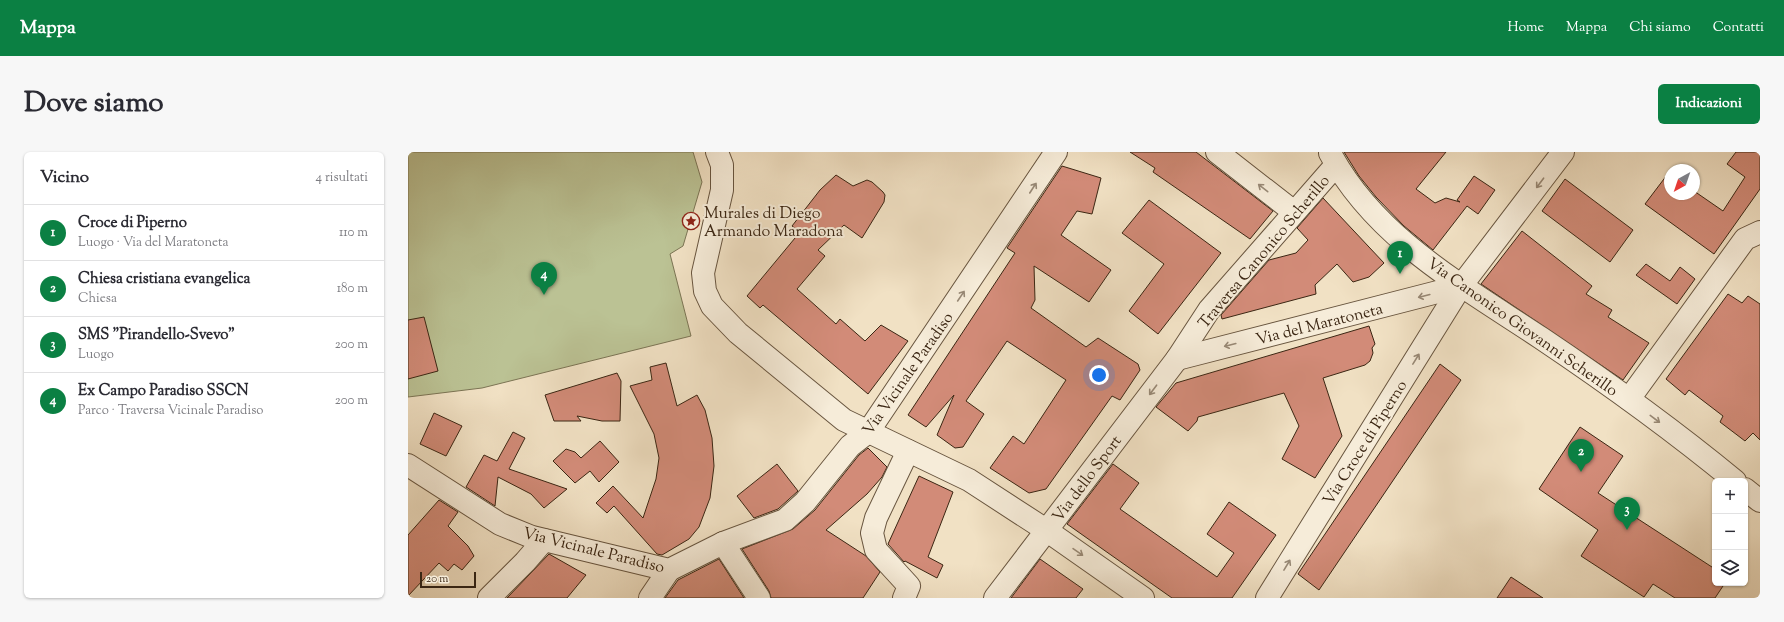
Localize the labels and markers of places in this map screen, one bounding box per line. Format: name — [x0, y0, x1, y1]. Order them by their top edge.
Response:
place label: Murales di Diego Armando Maradona — [704, 203, 844, 244]
place icon: Murales di Diego Armando Maradona — [681, 211, 701, 231]
pin: 1 — [1387, 241, 1413, 274]
pin: 4 — [531, 262, 557, 295]
pin: 2 — [1568, 439, 1594, 472]
pin: 3 — [1614, 497, 1640, 530]

